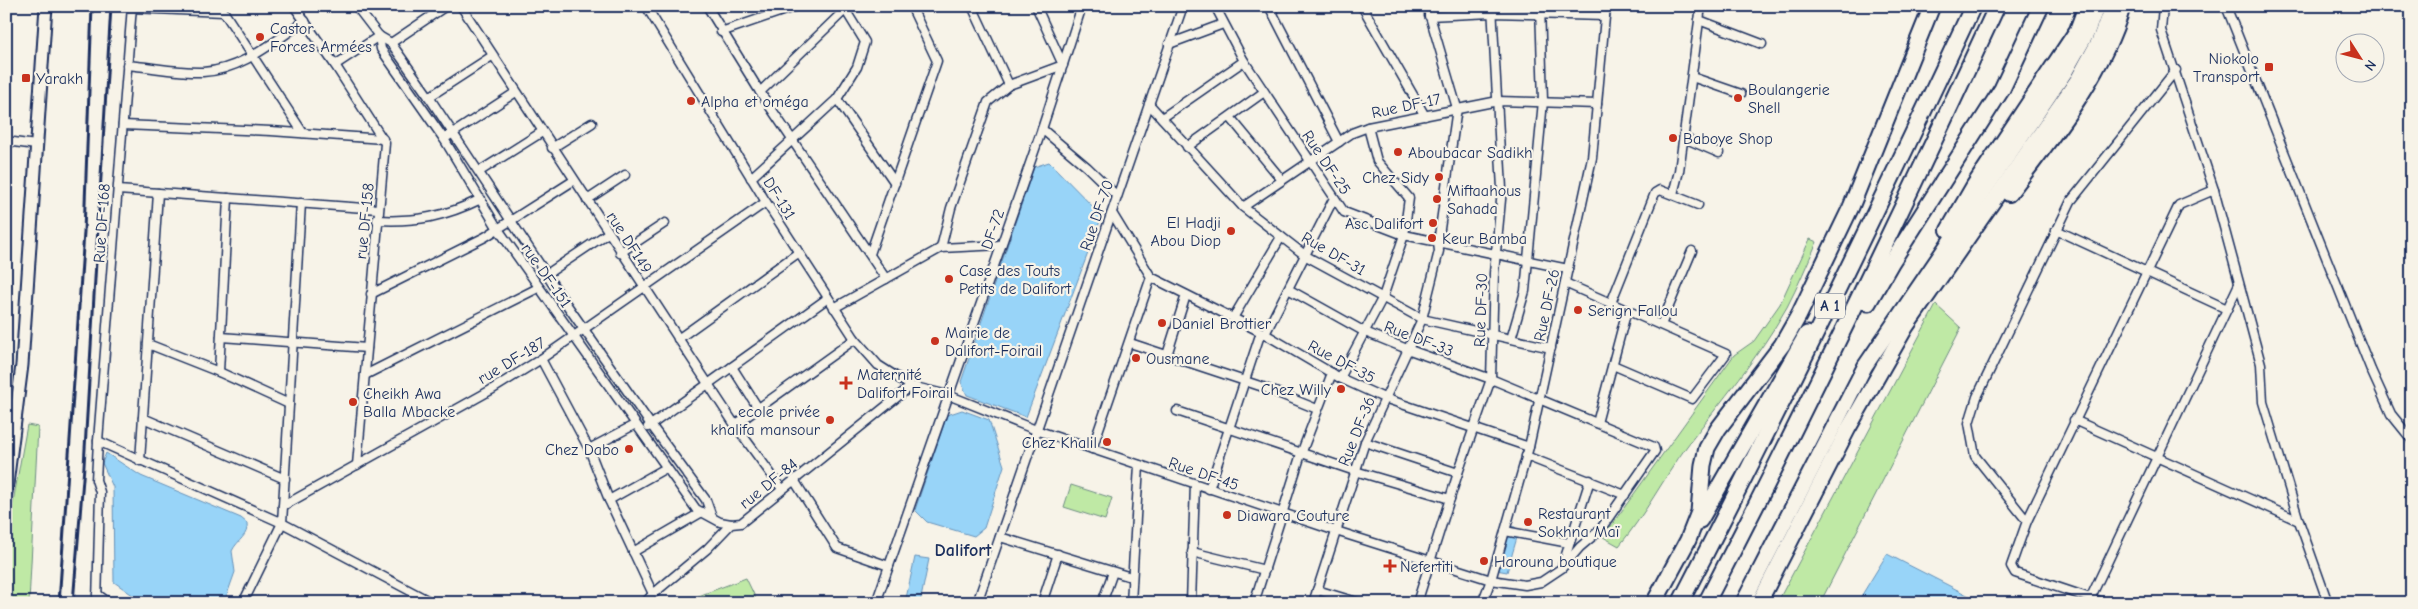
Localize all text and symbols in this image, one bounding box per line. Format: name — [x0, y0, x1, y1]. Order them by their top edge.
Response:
place label: Castor Forces Armées — [270, 20, 372, 56]
marker: Castor Forces Armées — [254, 31, 266, 43]
north arrow — [2336, 32, 2386, 82]
place label: Niokolo Transport — [2193, 50, 2259, 86]
text: N — [2361, 57, 2380, 74]
marker: Niokolo Transport — [2263, 61, 2275, 73]
place label: Yarakh — [36, 70, 83, 88]
marker: Yarakh — [20, 72, 32, 84]
place label: Boulangerie Shell — [1748, 81, 1830, 117]
street label: Rue DF-17 — [1370, 90, 1443, 122]
marker: Boulangerie Shell — [1732, 92, 1744, 104]
place label: Alpha et oméga — [701, 93, 809, 111]
marker: Alpha et oméga — [685, 95, 697, 107]
street label: Rue DF-25 — [1298, 127, 1354, 198]
place label: Baboye Shop — [1683, 130, 1773, 148]
marker: Baboye Shop — [1667, 132, 1679, 144]
place label: Aboubacar Sadikh — [1408, 144, 1533, 162]
marker: Aboubacar Sadikh — [1392, 146, 1404, 158]
place label: Chez Sidy — [1362, 169, 1430, 187]
marker: Chez Sidy — [1433, 171, 1445, 183]
street label: DF-131 — [759, 174, 799, 223]
street label: Rue DF-70 — [1076, 178, 1117, 253]
street label: rue DF-158 — [352, 182, 378, 260]
place label: Miftaahous Sahada — [1447, 182, 1521, 218]
street label: Rue DF-168 — [90, 183, 114, 263]
marker: Miftaahous Sahada — [1431, 193, 1443, 205]
street label: DF-72 — [978, 207, 1008, 252]
street label: rue DF149 — [603, 208, 656, 277]
place label: El Hadji Abou Diop — [1151, 214, 1221, 250]
place label: Asc Dalifort — [1345, 215, 1423, 233]
marker: Asc Dalifort — [1427, 217, 1439, 229]
marker: El Hadji Abou Diop — [1225, 225, 1237, 237]
street label: Rue DF-31 — [1298, 228, 1369, 279]
place label: Keur Bamba — [1442, 230, 1527, 248]
marker: Keur Bamba — [1426, 232, 1438, 244]
street label: rue DF-151 — [517, 240, 575, 311]
place label: Case des Touts Petits de Dalifort — [959, 262, 1071, 298]
street label: Rue DF-26 — [1531, 267, 1563, 343]
marker: Case des Touts Petits de Dalifort — [943, 273, 955, 285]
street label: Rue DF-30 — [1471, 273, 1491, 347]
road number: A 1 — [1815, 294, 1845, 318]
place label: Serign Fallou — [1588, 302, 1678, 320]
marker: Serign Fallou — [1572, 304, 1584, 316]
place label: Daniel Brottier — [1172, 315, 1272, 333]
marker: Daniel Brottier — [1156, 317, 1168, 329]
street label: Rue DF-33 — [1382, 318, 1456, 360]
place label: Mairie de Dalifort-Foirail — [945, 324, 1042, 360]
street label: rue DF-187 — [475, 334, 549, 388]
marker: Mairie de Dalifort-Foirail — [929, 335, 941, 347]
street label: Rue DF-35 — [1305, 337, 1378, 387]
place label: Ousmane — [1146, 350, 1209, 368]
marker: Ousmane — [1130, 352, 1142, 364]
place label: Maternité Dalifort Foirail — [857, 366, 953, 402]
marker: Maternité Dalifort Foirail — [839, 376, 853, 390]
place label: Chez Willy — [1261, 381, 1332, 399]
marker: Chez Willy — [1335, 383, 1347, 395]
place label: Cheikh Awa Balla Mbacke — [363, 385, 455, 421]
street label: Rue DF-36 — [1335, 394, 1379, 469]
marker: Cheikh Awa Balla Mbacke — [347, 396, 359, 408]
place label: ecole privée khalifa mansour — [711, 403, 821, 439]
marker: ecole privée khalifa mansour — [824, 414, 836, 426]
place label: Chez Khalil — [1022, 434, 1097, 452]
marker: Chez Khalil — [1101, 436, 1113, 448]
place label: Chez Dabo — [545, 441, 619, 459]
marker: Chez Dabo — [623, 443, 635, 455]
street label: Rue DF-45 — [1166, 454, 1241, 494]
street label: rue DF-84 — [736, 455, 801, 513]
place label: Restaurant Sokhna Maï — [1538, 505, 1620, 541]
place label: Diawara Couture — [1237, 507, 1349, 525]
marker: Diawara Couture — [1221, 509, 1233, 521]
marker: Restaurant Sokhna Maï — [1522, 516, 1534, 528]
district label: Dalifort — [935, 540, 993, 561]
place label: Harouna boutique — [1494, 553, 1617, 571]
marker: Harouna boutique — [1478, 555, 1490, 567]
place label: Nefertiti — [1400, 558, 1454, 576]
marker: Nefertiti — [1384, 560, 1396, 572]

